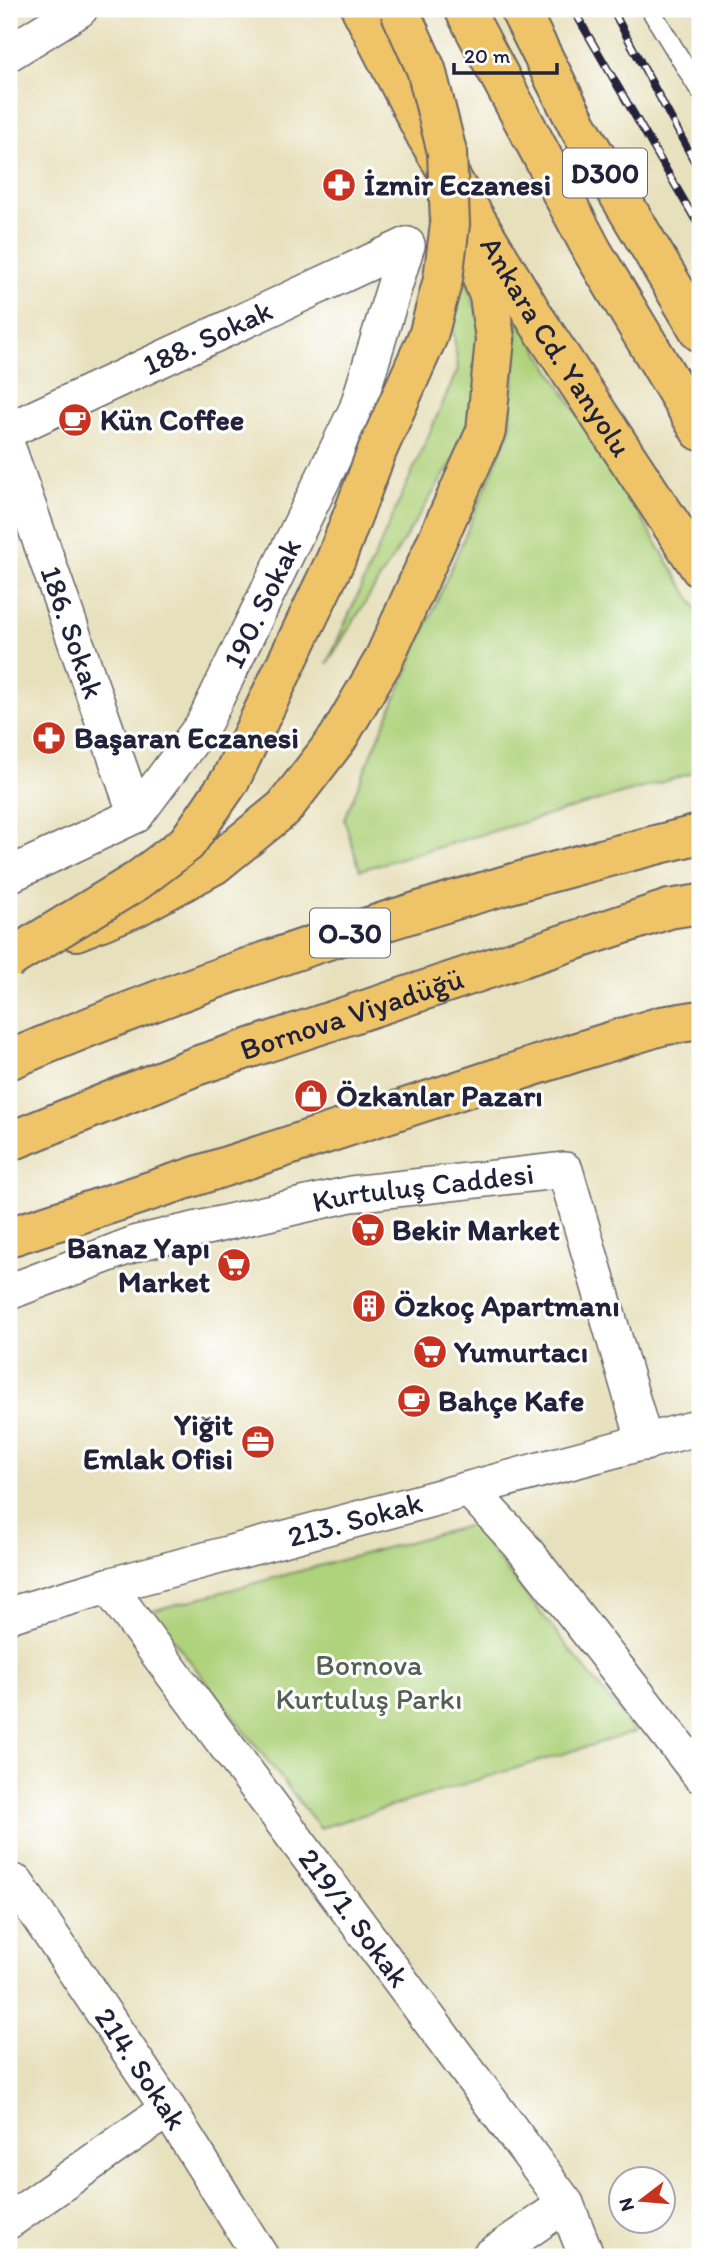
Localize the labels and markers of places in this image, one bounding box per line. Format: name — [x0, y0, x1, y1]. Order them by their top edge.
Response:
pharmacy icon: İzmir Eczanesi — [320, 166, 358, 204]
place label: İzmir Eczanesi — [364, 166, 551, 203]
cafe icon: Kün Coffee — [56, 401, 94, 439]
place label: Kün Coffee — [100, 401, 244, 438]
pharmacy icon: Başaran Eczanesi — [30, 719, 68, 757]
place label: Başaran Eczanesi — [74, 719, 299, 756]
shop icon: Özkanlar Pazarı — [292, 1077, 330, 1115]
place label: Özkanlar Pazarı — [336, 1077, 543, 1114]
supermarket icon: Bekir Market — [349, 1211, 387, 1249]
place label: Bekir Market — [392, 1211, 560, 1248]
place label: Banaz Yapı Market — [67, 1229, 210, 1300]
supermarket icon: Banaz Yapı Market — [215, 1246, 253, 1284]
building icon: Özkoç Apartmanı — [350, 1287, 388, 1325]
place label: Özkoç Apartmanı — [394, 1287, 620, 1324]
supermarket icon: Yumurtacı — [411, 1333, 449, 1371]
place label: Yumurtacı — [453, 1333, 588, 1370]
cafe icon: Bahçe Kafe — [395, 1382, 433, 1420]
place label: Bahçe Kafe — [438, 1382, 584, 1419]
place label: Yiğit Emlak Ofisi — [83, 1406, 233, 1477]
office icon: Yiğit Emlak Ofisi — [239, 1423, 277, 1461]

